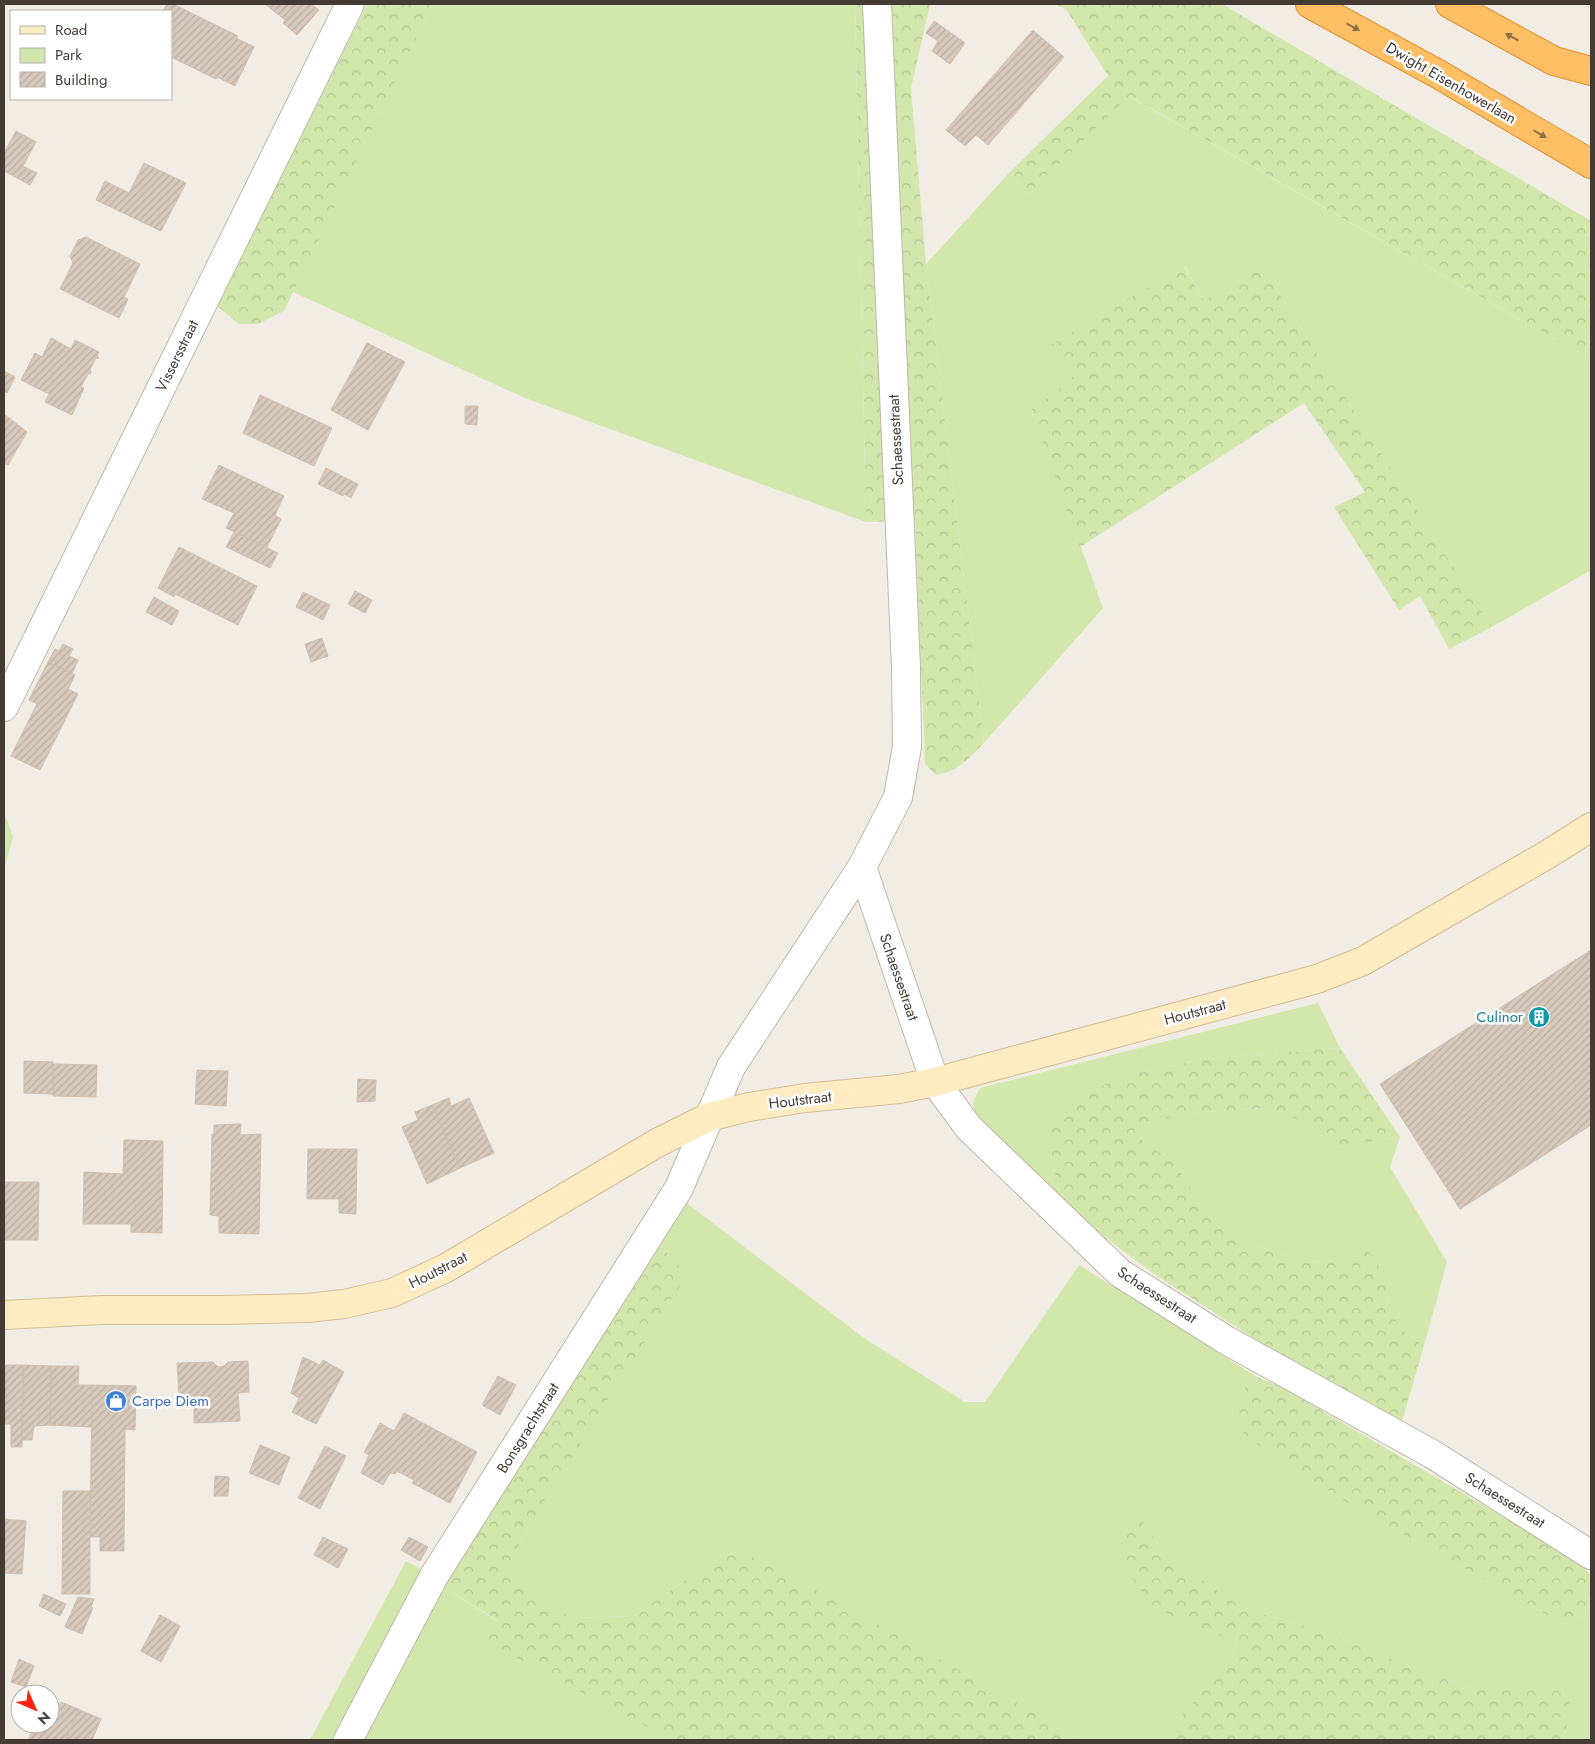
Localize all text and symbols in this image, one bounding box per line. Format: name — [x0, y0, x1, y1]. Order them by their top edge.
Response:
legend — [10, 10, 172, 100]
text: Road — [55, 19, 87, 41]
one-way arrow — [1346, 23, 1360, 31]
one-way arrow — [1504, 33, 1519, 41]
street label: Dwight Eisenhowerlaan — [1382, 37, 1520, 129]
text: Park — [55, 44, 82, 66]
text: Building — [55, 69, 107, 91]
one-way arrow — [1533, 129, 1546, 138]
street label: Vissersstraat — [150, 316, 204, 396]
street label: Schaessestraat — [883, 394, 909, 486]
street label: Schaessestraat — [874, 930, 924, 1024]
street label: Houtstraat — [1162, 993, 1229, 1031]
building icon: Culinor — [1527, 1005, 1551, 1029]
place label: Culinor — [1476, 1006, 1524, 1028]
street label: Houtstraat — [767, 1085, 833, 1115]
street label: Houtstraat — [405, 1246, 472, 1294]
street label: Schaessestraat — [1113, 1261, 1201, 1329]
street label: Bonsgrachtstraat — [491, 1378, 565, 1477]
shop icon: Carpe Diem — [104, 1389, 128, 1413]
place label: Carpe Diem — [132, 1390, 209, 1412]
street label: Schaessestraat — [1461, 1467, 1550, 1534]
north arrow — [10, 1684, 60, 1734]
text: N — [33, 1707, 55, 1729]

